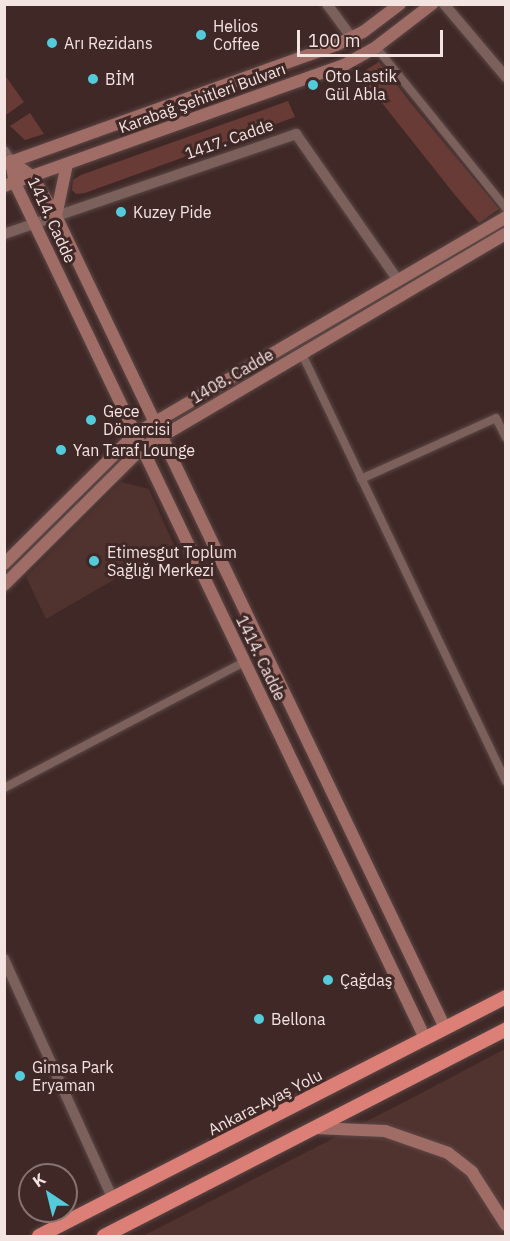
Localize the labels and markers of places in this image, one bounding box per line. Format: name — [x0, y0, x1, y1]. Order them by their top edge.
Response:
place label: Helios Coffee — [213, 16, 260, 54]
marker: Helios Coffee — [194, 28, 208, 42]
place label: Arı Rezidans — [64, 33, 153, 53]
marker: Arı Rezidans — [45, 36, 59, 50]
place label: Oto Lastik Gül Abla — [325, 66, 397, 104]
place label: BİM — [105, 69, 135, 89]
marker: BİM — [86, 72, 100, 86]
marker: Oto Lastik Gül Abla — [306, 78, 320, 92]
place label: Kuzey Pide — [133, 202, 212, 222]
marker: Kuzey Pide — [114, 205, 128, 219]
place label: Gece Dönercisi — [103, 401, 170, 439]
marker: Gece Dönercisi — [84, 413, 98, 427]
place label: Yan Taraf Lounge — [73, 440, 195, 460]
marker: Yan Taraf Lounge — [54, 443, 68, 457]
place label: Etimesgut Toplum Sağlığı Merkezi — [107, 542, 237, 580]
marker: Etimesgut Toplum Sağlığı Merkezi — [85, 552, 103, 570]
place label: Çağdaş — [340, 970, 392, 990]
marker: Çağdaş — [321, 973, 335, 987]
place label: Bellona — [271, 1009, 325, 1029]
marker: Bellona — [252, 1012, 266, 1026]
place label: Gimsa Park Eryaman — [32, 1057, 114, 1095]
marker: Gimsa Park Eryaman — [13, 1069, 27, 1083]

